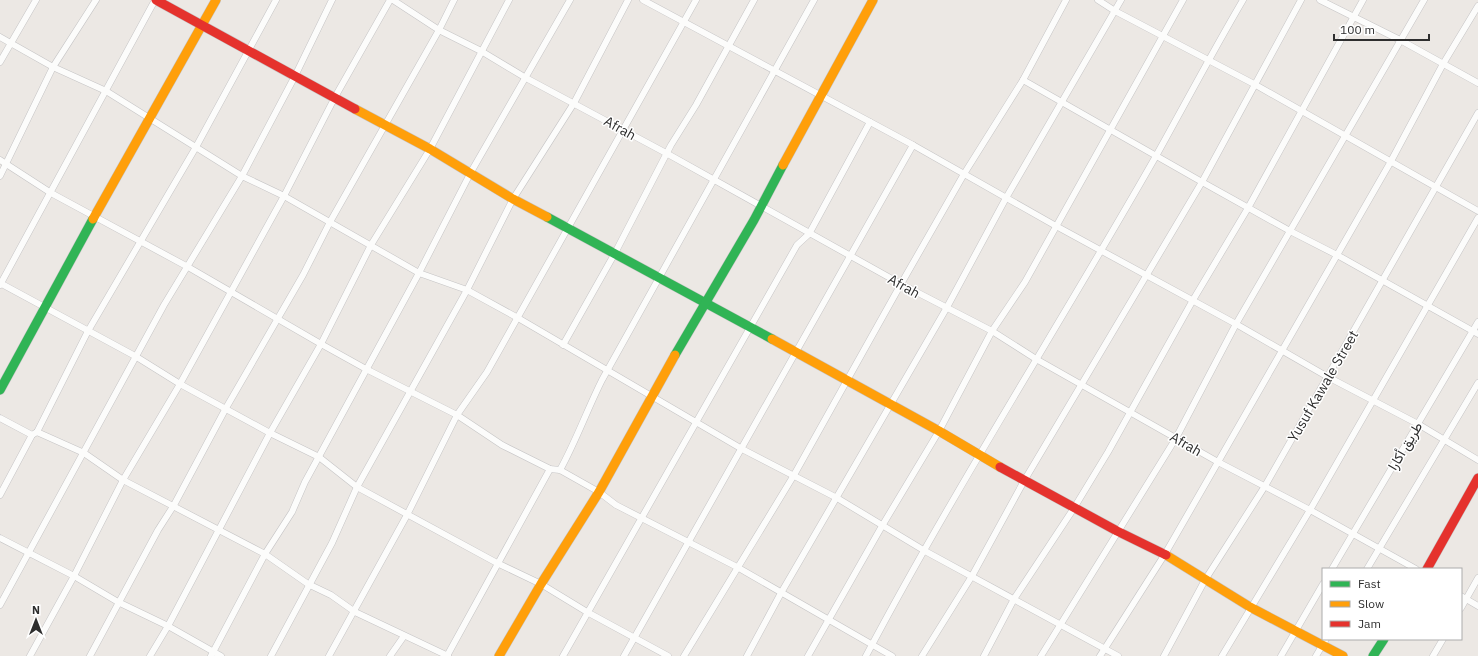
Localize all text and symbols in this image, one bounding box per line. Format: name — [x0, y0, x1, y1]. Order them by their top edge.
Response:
scale bar — [1334, 16, 1429, 42]
text: 100 m — [1340, 22, 1375, 37]
street label: Afrah — [601, 112, 639, 144]
street label: Afrah — [885, 270, 923, 302]
street label: Yusuf Kawale Street — [1284, 327, 1362, 445]
street label: طريق أكارا — [1384, 419, 1426, 473]
street label: Afrah — [1167, 428, 1205, 460]
legend — [1322, 568, 1462, 640]
text: Fast — [1358, 576, 1381, 591]
text: Slow — [1358, 596, 1384, 611]
north arrow — [16, 600, 56, 640]
text: N — [32, 603, 40, 617]
text: Jam — [1358, 616, 1381, 631]

